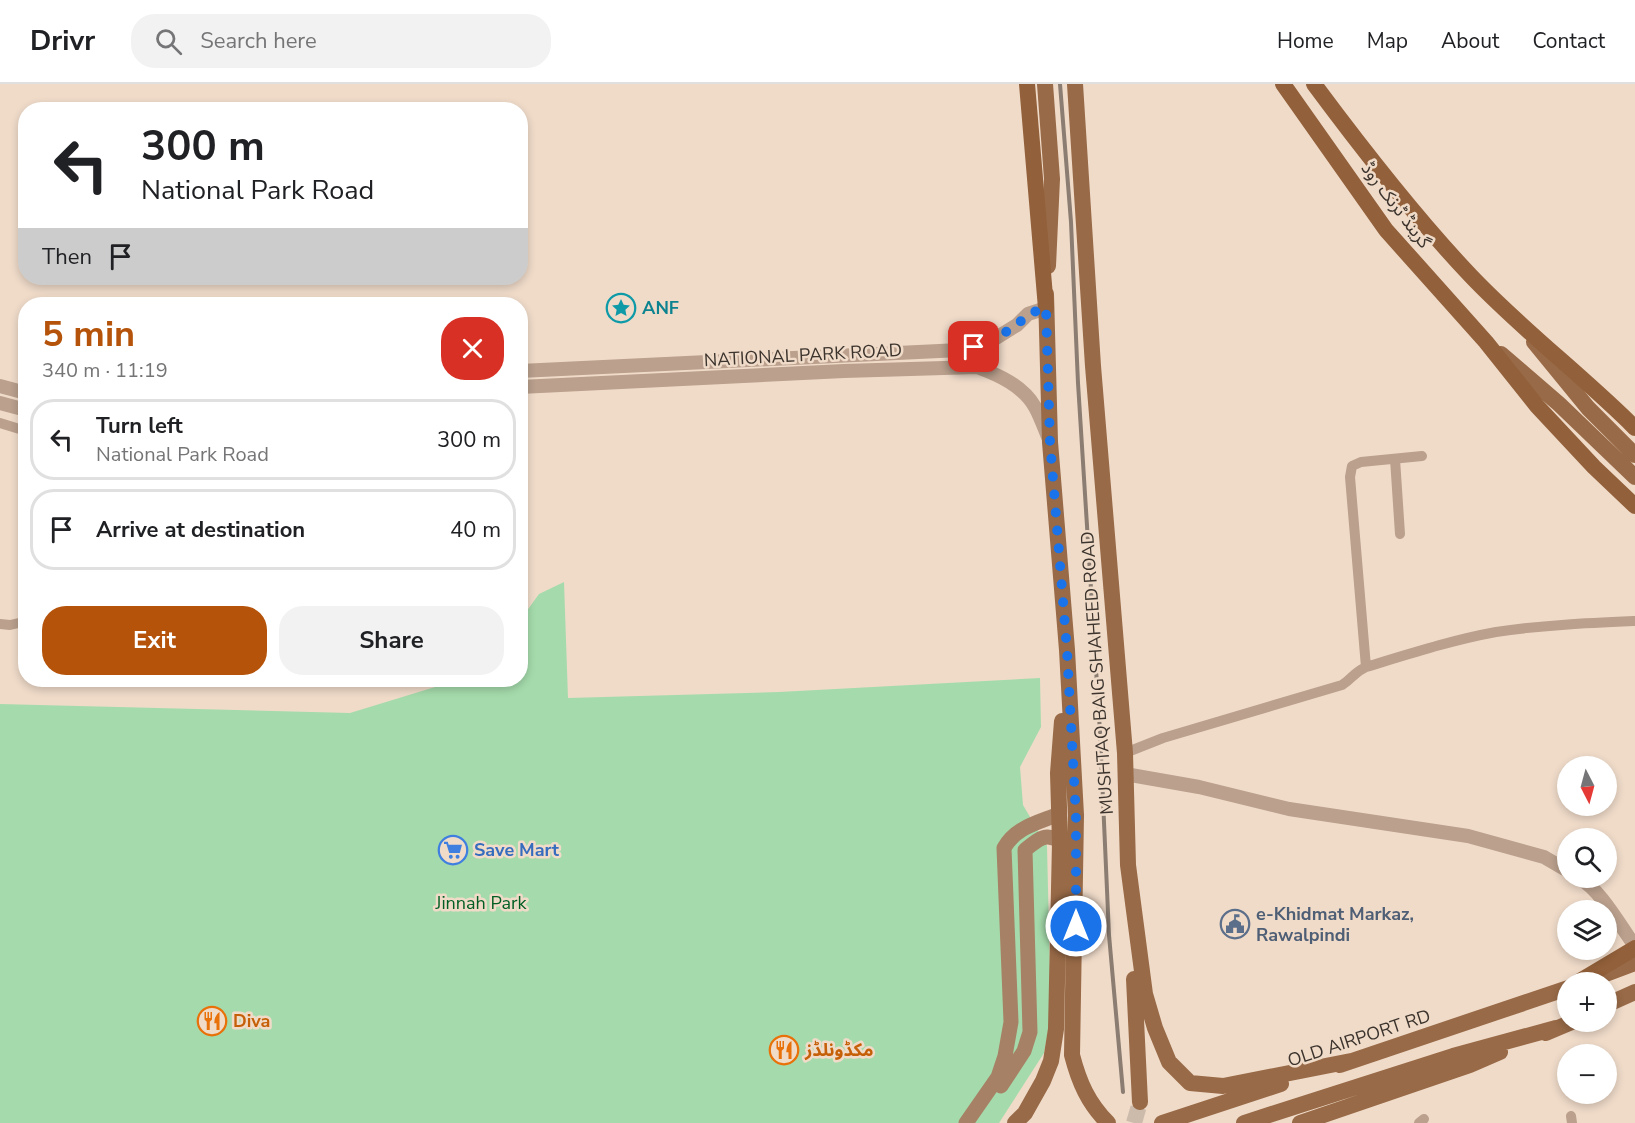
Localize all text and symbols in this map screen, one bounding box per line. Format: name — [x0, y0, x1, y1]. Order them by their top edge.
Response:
search box — [131, 14, 551, 68]
text: Drivr — [30, 22, 95, 60]
icon: search — [152, 25, 185, 58]
text: Search here — [200, 26, 317, 56]
text: Home — [1277, 27, 1334, 55]
text: Map — [1367, 27, 1408, 55]
text: About — [1441, 27, 1499, 55]
text: Contact — [1532, 27, 1605, 55]
text: 300 m — [141, 118, 265, 175]
icon: left — [42, 126, 120, 204]
street label: گرینڈ ٹرنک روڈ — [1356, 157, 1437, 253]
text: National Park Road — [141, 172, 374, 209]
icon: arrive — [104, 240, 137, 273]
text: Then — [42, 242, 92, 272]
place icon: ANF — [605, 292, 637, 324]
place label: ANF — [642, 296, 679, 320]
text: 5 min — [42, 310, 135, 359]
button: close — [441, 317, 504, 380]
pin — [948, 321, 999, 372]
icon: arrive — [957, 330, 990, 363]
street label: NATIONAL PARK ROAD — [703, 338, 903, 372]
text: 340 m · 11:19 — [42, 357, 168, 384]
text: Turn left — [96, 411, 183, 441]
icon: left — [45, 423, 78, 456]
text: 300 m — [437, 425, 501, 455]
text: National Park Road — [96, 441, 269, 468]
icon: arrive — [45, 513, 78, 546]
text: Arrive at destination — [96, 515, 305, 545]
text: 40 m — [450, 515, 501, 545]
street label: MUSHTAQ BAIG SHAHEED ROAD — [1075, 530, 1119, 816]
button: Exit — [42, 606, 267, 675]
button: Share — [279, 606, 504, 675]
north arrow — [1557, 756, 1617, 816]
map controls — [1557, 756, 1617, 1104]
button: search — [1557, 828, 1617, 888]
supermarket icon: Save Mart — [437, 834, 469, 866]
place label: Save Mart — [474, 838, 559, 862]
park label: Jinnah Park — [435, 891, 527, 915]
position arrow — [1044, 894, 1108, 958]
button: layers — [1557, 900, 1617, 960]
place label: e-Khidmat Markaz, Rawalpindi — [1256, 902, 1414, 947]
public building icon: e-Khidmat Markaz, Rawalpindi — [1219, 908, 1251, 940]
button: + — [1557, 972, 1617, 1032]
street label: OLD AIRPORT RD — [1284, 1004, 1434, 1072]
restaurant icon: Diva — [196, 1005, 228, 1037]
place label: Diva — [233, 1009, 270, 1033]
restaurant icon: مکڈونلڈز — [768, 1034, 800, 1066]
place label: مکڈونلڈز — [804, 1038, 873, 1062]
button: − — [1557, 1044, 1617, 1104]

